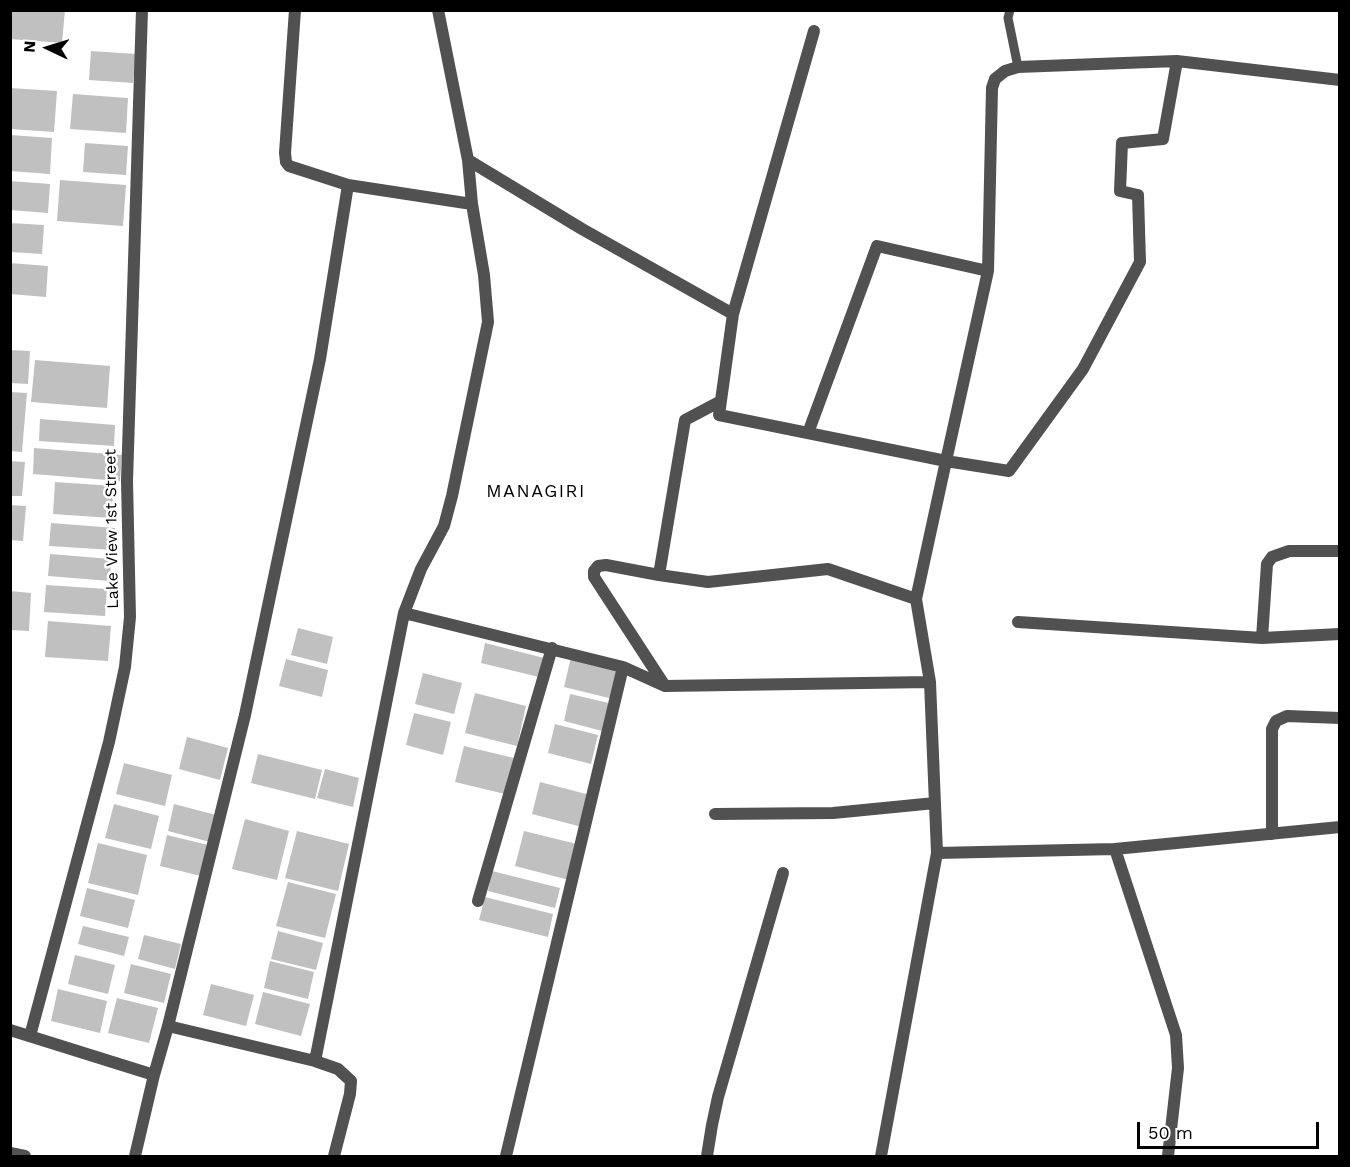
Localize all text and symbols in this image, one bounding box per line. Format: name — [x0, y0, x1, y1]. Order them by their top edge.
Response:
north arrow — [18, 18, 78, 78]
text: N — [20, 40, 39, 53]
street label: Lake View 1st Street — [101, 449, 123, 609]
district label: MANAGIRI — [486, 481, 586, 503]
scale bar — [1140, 1110, 1322, 1148]
text: 50 m — [1148, 1122, 1193, 1143]

